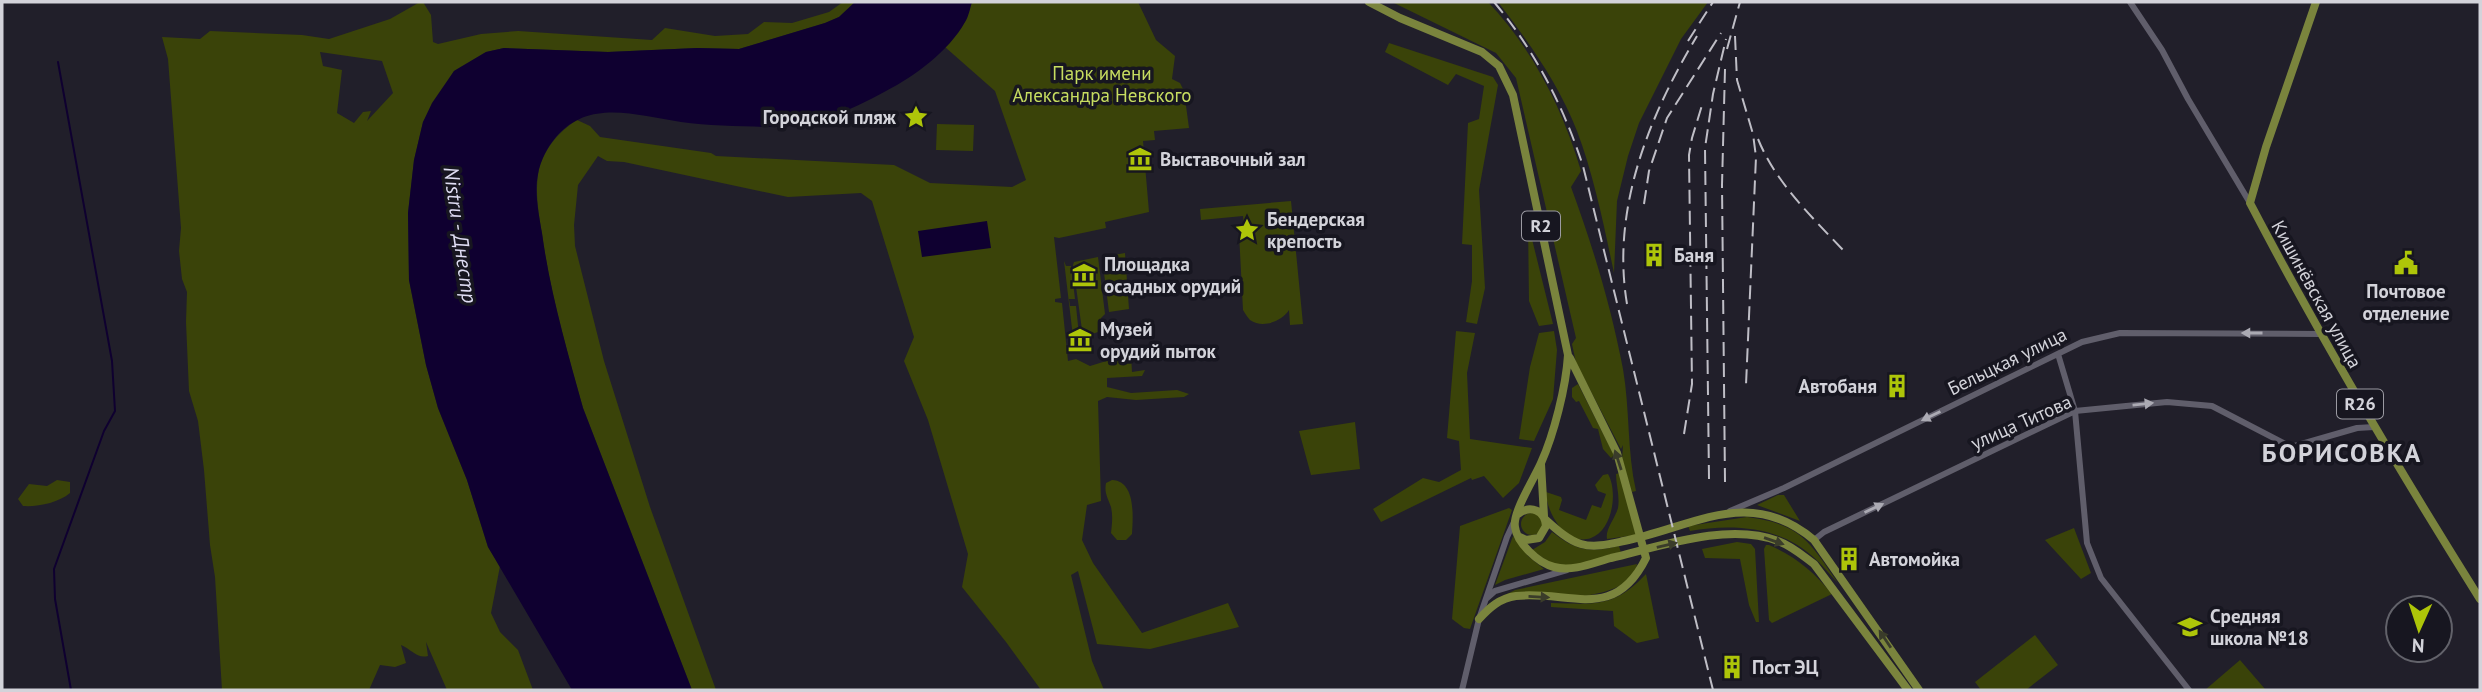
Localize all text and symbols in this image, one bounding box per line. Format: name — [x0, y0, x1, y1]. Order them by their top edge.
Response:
park label: Парк имени Александра Невского — [1013, 61, 1191, 107]
place icon: Городской пляж — [902, 103, 930, 131]
place label: Городской пляж — [763, 105, 897, 129]
museum icon: Выставочный зал — [1126, 145, 1154, 173]
place label: Выставочный зал — [1160, 147, 1306, 171]
water label: Nistru - Днестр — [438, 165, 483, 305]
place label: Бендерская крепость — [1267, 207, 1365, 253]
road number: R2 — [1522, 211, 1560, 240]
place icon: Бендерская крепость — [1233, 216, 1261, 244]
street label: Кишинёвская улица — [2266, 216, 2368, 372]
building icon: Баня — [1640, 241, 1668, 269]
place label: Баня — [1674, 243, 1714, 267]
public building icon: Почтовое отделение — [2392, 249, 2420, 277]
place label: Площадка осадных орудий — [1104, 252, 1241, 298]
museum icon: Площадка осадных орудий — [1070, 261, 1098, 289]
place label: Почтовое отделение — [2362, 279, 2450, 325]
place label: Музей орудий пыток — [1100, 317, 1217, 363]
street label: Бельцкая улица — [1944, 322, 2070, 400]
museum icon: Музей орудий пыток — [1066, 326, 1094, 354]
one-way arrow — [2241, 327, 2263, 339]
building icon: Автобаня — [1883, 372, 1911, 400]
place label: Автобаня — [1799, 374, 1877, 398]
street label: улица Титова — [1967, 389, 2075, 455]
road number: R26 — [2337, 390, 2383, 418]
one-way arrow — [2133, 398, 2155, 409]
one-way arrow — [1921, 411, 1941, 422]
district label: БОРИСОВКА — [2262, 436, 2422, 469]
one-way arrow — [1613, 449, 1623, 470]
one-way arrow — [1864, 503, 1884, 514]
one-way arrow — [1764, 536, 1785, 547]
one-way arrow — [1656, 540, 1678, 551]
building icon: Автомойка — [1835, 545, 1863, 573]
place label: Автомойка — [1869, 547, 1960, 571]
one-way arrow — [1529, 592, 1551, 603]
north arrow — [2384, 594, 2454, 664]
place label: Средняя школа №18 — [2210, 604, 2309, 650]
school or university icon: Средняя школа №18 — [2176, 613, 2204, 641]
one-way arrow — [1878, 630, 1891, 649]
text: N — [2411, 634, 2425, 658]
building icon: Пост ЭЦ — [1718, 653, 1746, 681]
place label: Пост ЭЦ — [1752, 655, 1819, 679]

